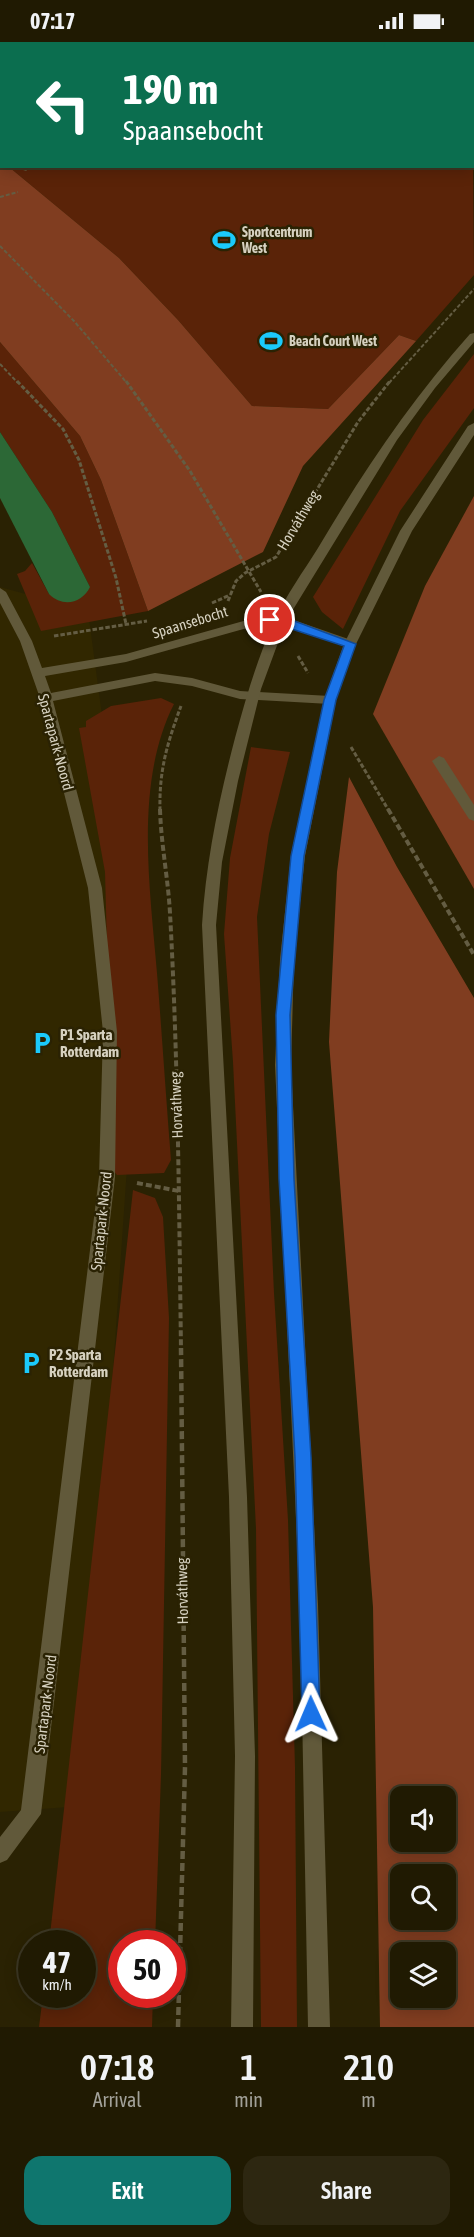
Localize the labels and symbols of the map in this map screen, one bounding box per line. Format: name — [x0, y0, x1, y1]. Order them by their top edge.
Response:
place label: Sportcentrum West — [241, 224, 312, 256]
sports icon: Sportcentrum West — [211, 227, 237, 253]
sports icon: Beach Court West — [258, 328, 284, 354]
place label: Beach Court West — [289, 333, 377, 349]
street label: Horváthweg — [273, 486, 323, 553]
pin — [244, 594, 295, 645]
street label: Spaansebocht — [150, 602, 230, 642]
street label: Spartapark-Noord — [35, 692, 77, 792]
place label: P1 Sparta Rotterdam — [60, 1026, 119, 1060]
parking icon: P1 Sparta Rotterdam — [29, 1030, 55, 1056]
street label: Horváthweg — [166, 1071, 186, 1139]
street label: Spartapark-Noord — [87, 1171, 115, 1271]
place label: P2 Sparta Rotterdam — [49, 1346, 108, 1380]
parking icon: P2 Sparta Rotterdam — [18, 1350, 44, 1376]
street label: Horváthweg — [173, 1557, 191, 1625]
street label: Spartapark-Noord — [31, 1654, 59, 1754]
position arrow — [279, 1682, 343, 1746]
speed limit sign: 50 — [108, 1930, 186, 2008]

